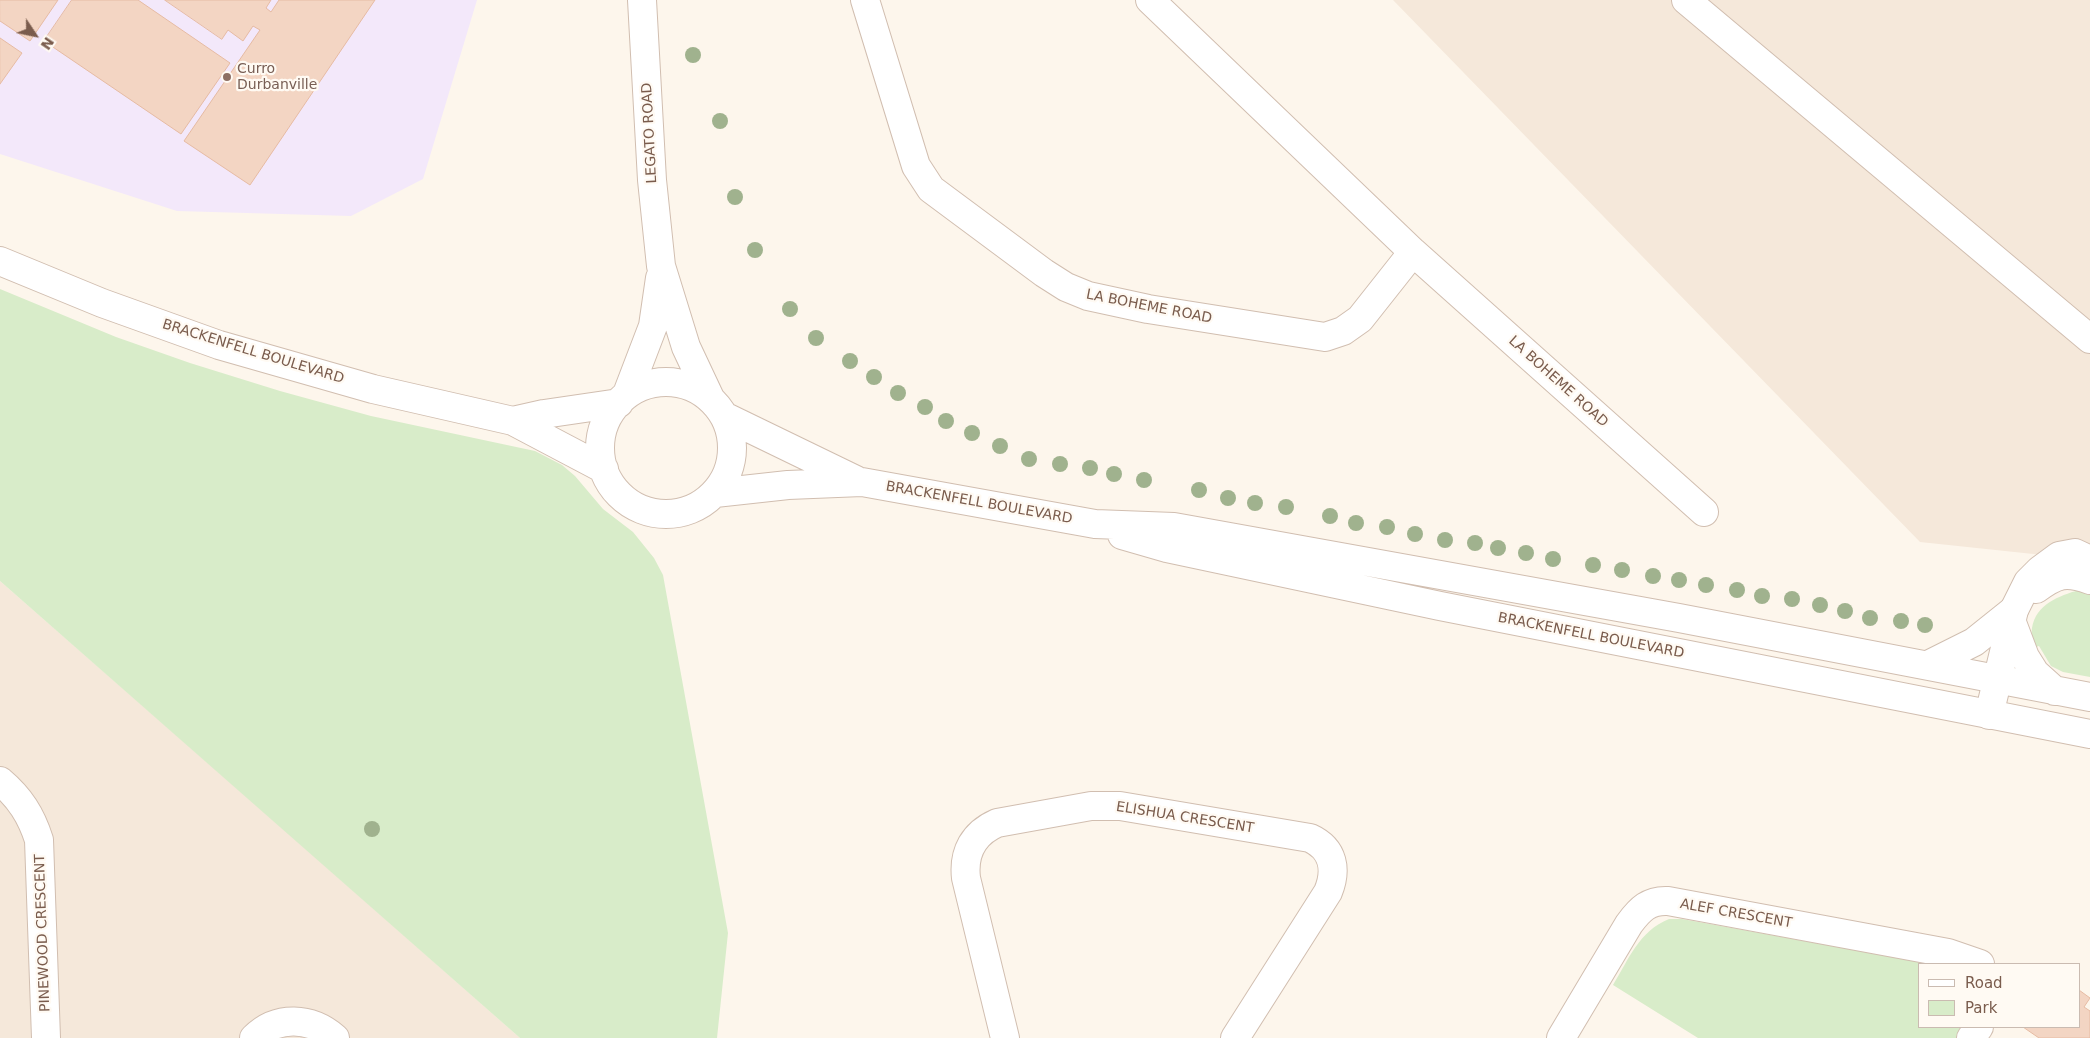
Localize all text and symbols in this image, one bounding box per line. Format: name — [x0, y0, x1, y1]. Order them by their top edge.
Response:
north arrow — [10, 10, 60, 60]
text: N — [38, 34, 57, 53]
place label: Curro Durbanville — [237, 61, 317, 94]
marker: Curro Durbanville — [221, 71, 233, 83]
street label: LEGATO ROAD — [639, 82, 661, 184]
street label: LA BOHEME ROAD — [1085, 287, 1213, 327]
street label: BRACKENFELL BOULEVARD — [160, 316, 346, 388]
street label: LA BOHEME ROAD — [1505, 333, 1611, 431]
street label: BRACKENFELL BOULEVARD — [884, 478, 1074, 528]
street label: BRACKENFELL BOULEVARD — [1496, 610, 1686, 662]
street label: ELISHUA CRESCENT — [1115, 799, 1255, 837]
street label: PINEWOOD CRESCENT — [32, 854, 54, 1012]
street label: ALEF CRESCENT — [1679, 896, 1793, 932]
legend — [1918, 963, 2080, 1028]
text: Road — [1965, 974, 2003, 992]
text: Park — [1965, 999, 1997, 1017]

